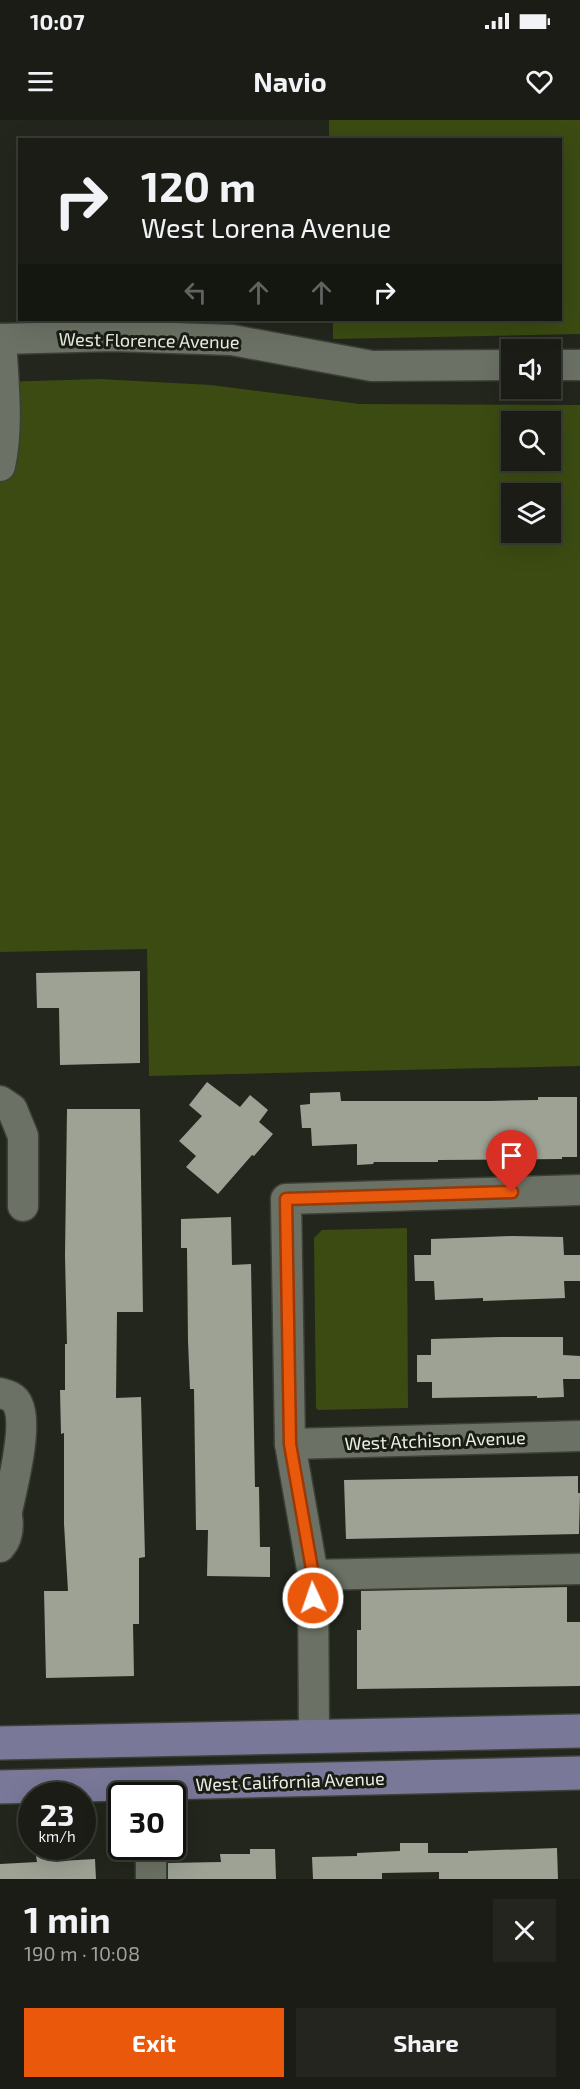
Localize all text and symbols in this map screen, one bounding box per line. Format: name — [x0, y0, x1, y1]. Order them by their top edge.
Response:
text: 10:07 — [30, 8, 85, 34]
icon: menu — [24, 65, 57, 98]
text: Navio — [253, 65, 327, 97]
icon: heart — [523, 65, 556, 98]
text: 120 m — [141, 160, 256, 210]
icon: right — [42, 162, 120, 240]
text: West Lorena Avenue — [141, 211, 391, 243]
icon: left — [179, 276, 212, 309]
icon: ahead — [242, 276, 275, 309]
icon: ahead — [305, 276, 338, 309]
icon: right — [368, 276, 401, 309]
street label: West Florence Avenue — [58, 327, 240, 353]
map controls — [501, 339, 561, 543]
button: sound — [501, 339, 561, 399]
button: search — [501, 411, 561, 471]
button: layers — [501, 483, 561, 543]
pin — [486, 1130, 537, 1192]
icon: arrive — [495, 1139, 528, 1172]
street label: West Atchison Avenue — [344, 1426, 526, 1454]
position arrow — [281, 1566, 345, 1630]
street label: West California Avenue — [195, 1767, 385, 1795]
speed limit sign: 30 — [108, 1782, 186, 1860]
text: 23 — [40, 1796, 74, 1832]
text: km/h — [38, 1827, 76, 1845]
text: 1 min — [24, 1897, 111, 1940]
button: close — [493, 1899, 556, 1962]
text: 190 m · 10:08 — [24, 1941, 140, 1965]
button: Exit — [24, 2008, 284, 2077]
button: Share — [296, 2008, 556, 2077]

